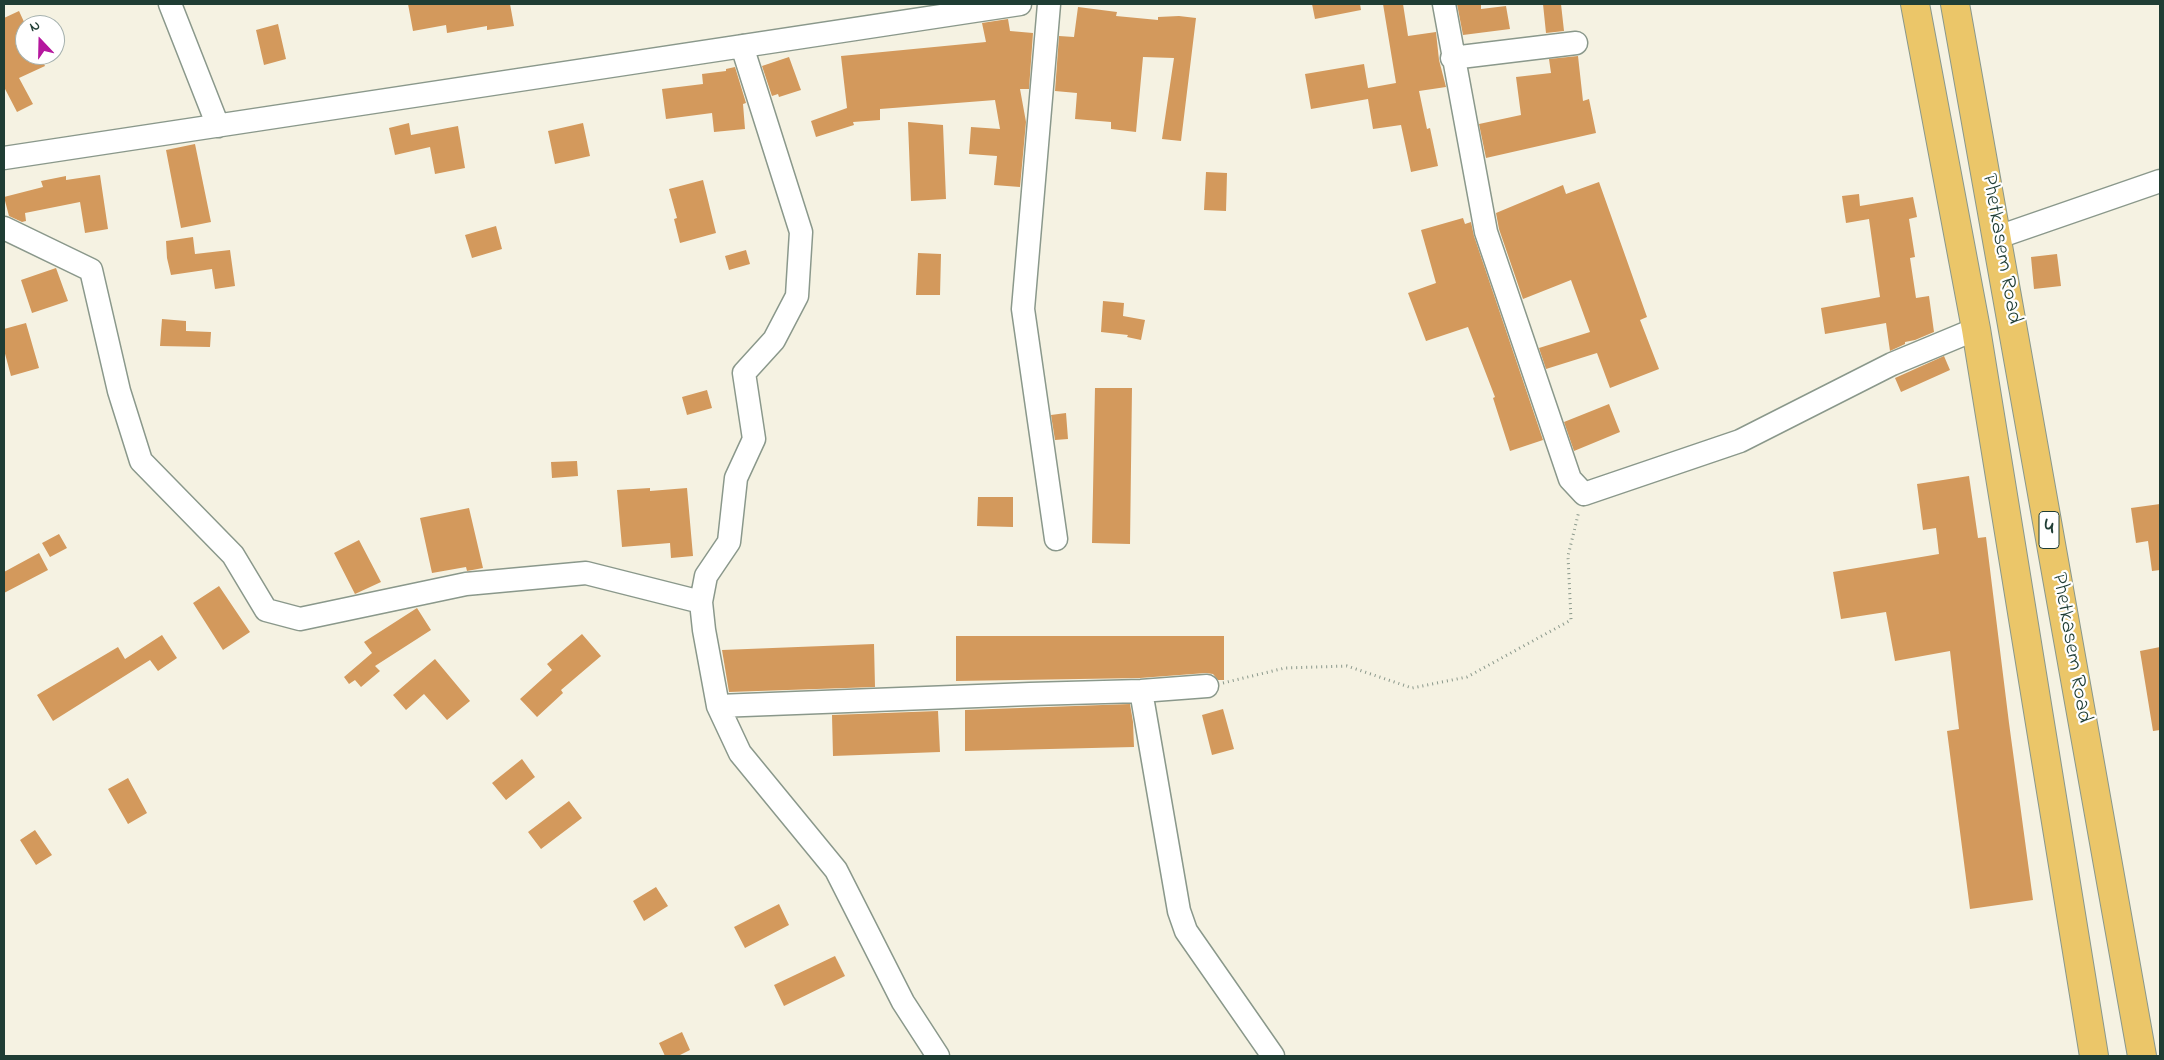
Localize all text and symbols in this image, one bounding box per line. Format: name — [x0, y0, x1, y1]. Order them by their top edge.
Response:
north arrow — [15, 15, 65, 65]
text: N — [27, 15, 43, 38]
street label: Phetkasem Road — [1974, 172, 2026, 326]
road number: 4 — [2039, 512, 2059, 548]
street label: Phetkasem Road — [2044, 571, 2096, 725]

